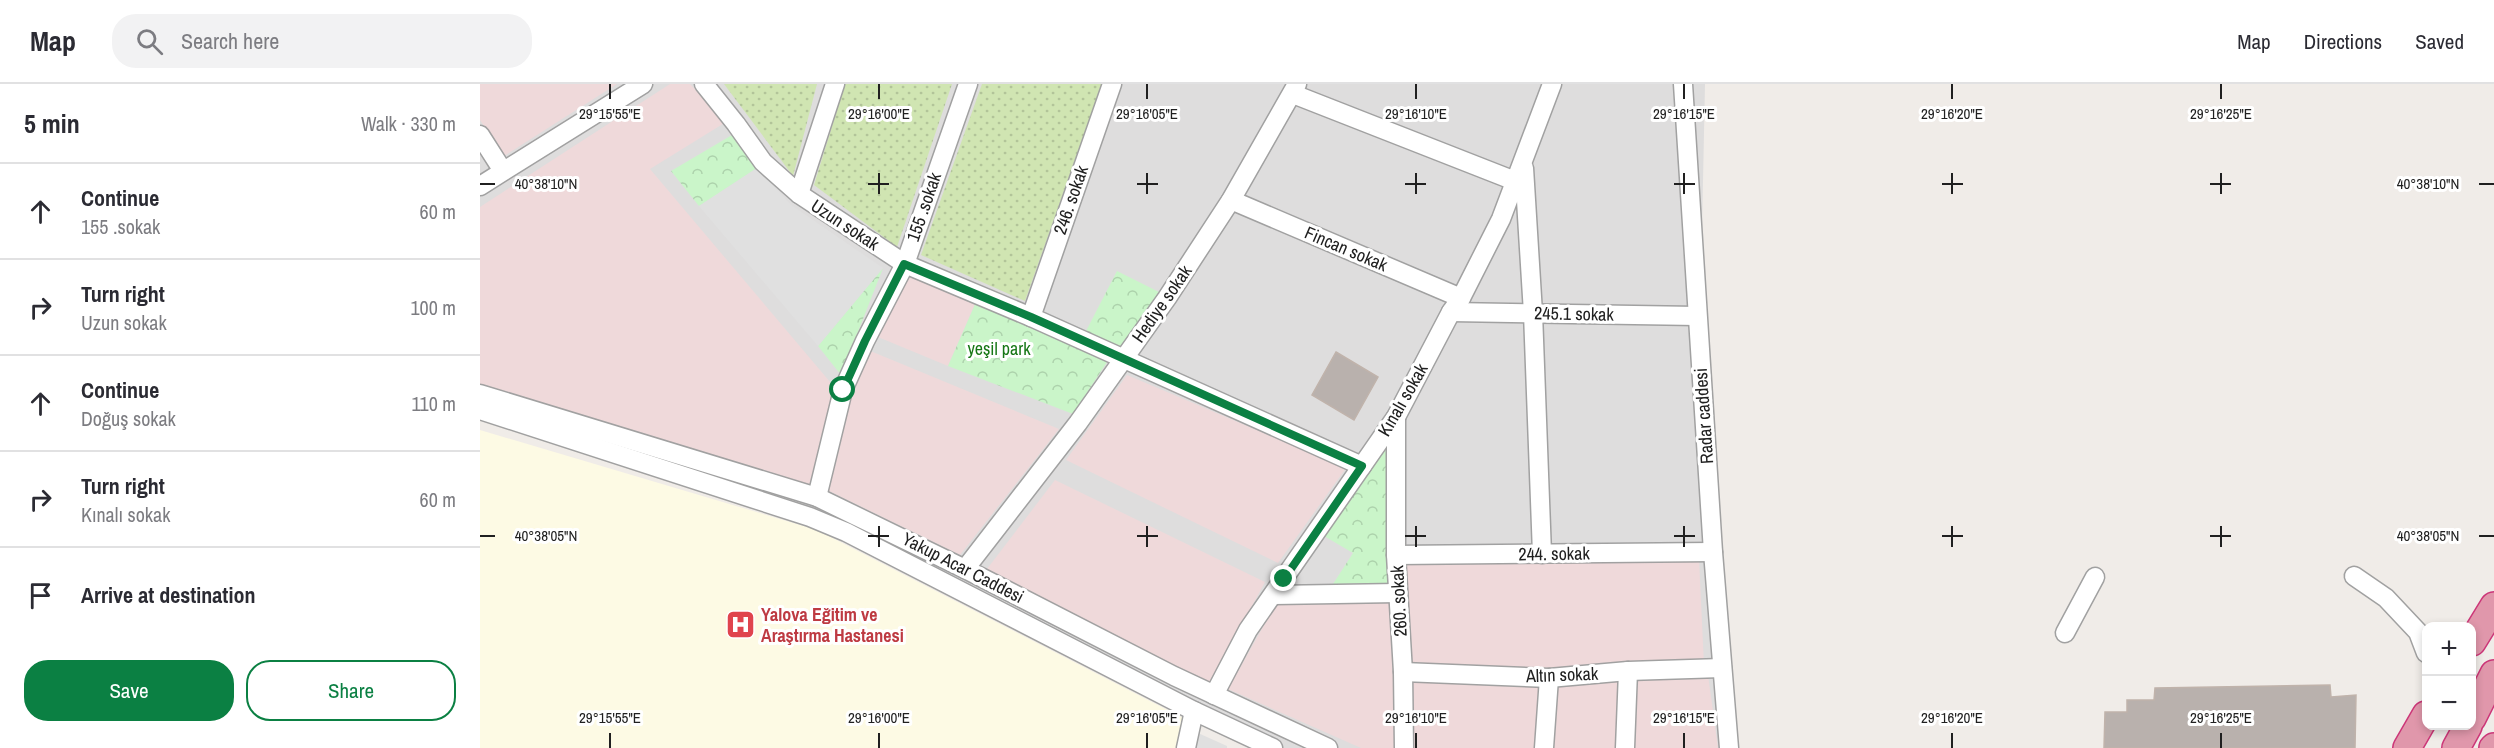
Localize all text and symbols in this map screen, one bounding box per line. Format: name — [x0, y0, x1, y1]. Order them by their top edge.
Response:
search box — [112, 14, 532, 68]
text: Map — [30, 22, 76, 60]
icon: search — [133, 25, 166, 58]
text: Search here — [181, 26, 279, 56]
text: Map — [2237, 27, 2271, 56]
text: Directions — [2304, 27, 2382, 56]
text: Saved — [2415, 27, 2464, 56]
text: 29°15'55"E — [579, 103, 641, 124]
text: 29°16'00"E — [848, 103, 910, 124]
text: 29°16'05"E — [1116, 103, 1178, 124]
text: 29°16'10"E — [1385, 103, 1447, 124]
text: 29°16'15"E — [1653, 103, 1715, 124]
text: 29°16'20"E — [1921, 103, 1983, 124]
text: 29°16'25"E — [2190, 103, 2252, 124]
text: 5 min — [24, 106, 80, 141]
text: Walk · 330 m — [361, 110, 456, 137]
street label: 246. sokak — [1047, 161, 1094, 238]
street label: 155 .sokak — [900, 168, 947, 245]
text: 40°38'10"N — [515, 173, 577, 194]
text: 40°38'10"N — [2397, 173, 2459, 194]
text: Continue — [81, 183, 159, 213]
street label: Uzun sokak — [806, 193, 885, 256]
icon: ahead — [24, 195, 57, 228]
text: 60 m — [420, 198, 456, 225]
text: 155 .sokak — [81, 213, 160, 240]
street label: Fincan sokak — [1301, 220, 1392, 277]
street label: Hediye sokak — [1126, 259, 1198, 348]
text: Turn right — [81, 279, 165, 309]
icon: right — [24, 291, 57, 324]
text: 100 m — [410, 294, 456, 321]
street label: 245.1 sokak — [1534, 300, 1615, 327]
text: Uzun sokak — [81, 309, 167, 336]
park label: yeşil park — [967, 336, 1031, 361]
street label: Kınalı sokak — [1372, 358, 1434, 441]
street label: Radar caddesi — [1688, 367, 1719, 465]
text: Continue — [81, 375, 159, 405]
route start — [829, 376, 855, 402]
icon: ahead — [24, 387, 57, 420]
text: 110 m — [412, 390, 456, 417]
text: Doğuş sokak — [81, 405, 176, 432]
text: Turn right — [81, 471, 165, 501]
icon: right — [24, 483, 57, 516]
text: 60 m — [420, 486, 456, 513]
text: Kınalı sokak — [81, 501, 170, 528]
text: 40°38'05"N — [515, 525, 577, 546]
text: 40°38'05"N — [2397, 525, 2459, 546]
street label: Yakup Acar Caddesi — [898, 526, 1028, 609]
street label: 244. sokak — [1518, 540, 1591, 567]
street label: 260. sokak — [1384, 564, 1413, 637]
route end — [1270, 565, 1296, 591]
icon: arrive — [24, 579, 57, 612]
text: Arrive at destination — [81, 580, 255, 610]
place label: Yalova Eğitim ve Araştırma Hastanesi — [761, 602, 904, 648]
hospital icon: Yalova Eğitim ve Araştırma Hastanesi — [724, 609, 756, 641]
map controls — [2422, 622, 2476, 730]
button: + — [2422, 622, 2476, 676]
button: Save — [24, 660, 234, 721]
button: Share — [246, 660, 456, 721]
street label: Altın sokak — [1524, 661, 1599, 688]
button: − — [2422, 676, 2476, 730]
text: 29°15'55"E — [579, 707, 641, 728]
text: 29°16'00"E — [848, 707, 910, 728]
text: 29°16'05"E — [1116, 707, 1178, 728]
text: 29°16'10"E — [1385, 707, 1447, 728]
text: 29°16'15"E — [1653, 707, 1715, 728]
text: 29°16'20"E — [1921, 707, 1983, 728]
text: 29°16'25"E — [2190, 707, 2252, 728]

